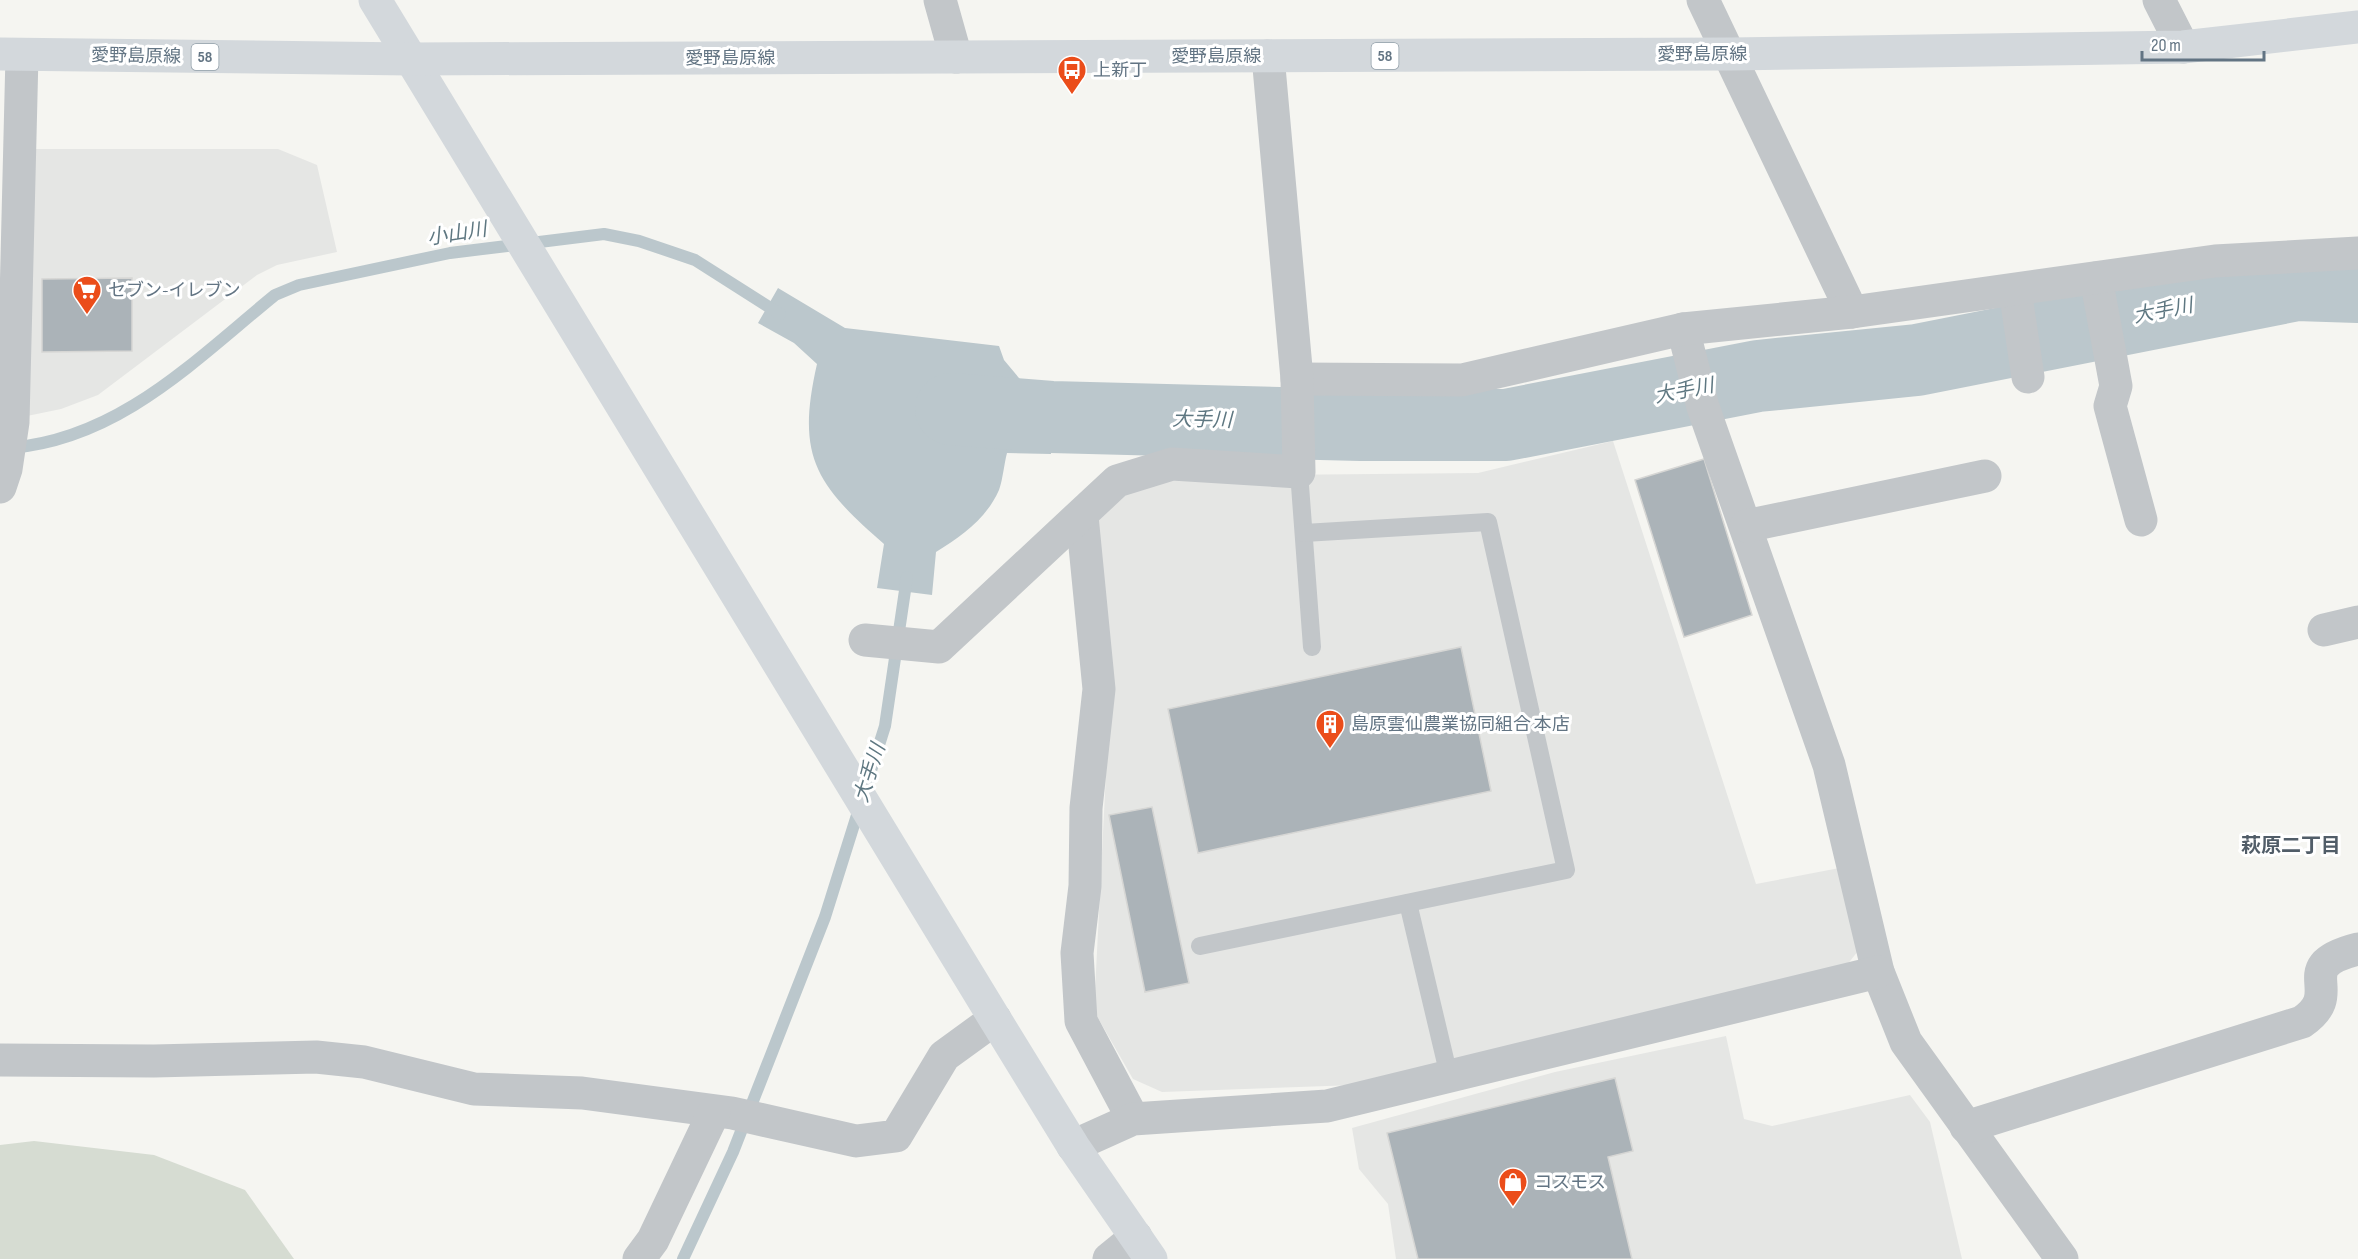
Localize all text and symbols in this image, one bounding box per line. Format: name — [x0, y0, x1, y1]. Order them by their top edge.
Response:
scale bar — [2142, 24, 2264, 62]
text: 20 m — [2151, 35, 2181, 56]
road number: 58 — [1372, 43, 1398, 69]
road number: 58 — [192, 44, 218, 70]
street label: 愛野島原線 — [1657, 44, 1747, 65]
street label: 愛野島原線 — [91, 45, 181, 67]
street label: 愛野島原線 — [1171, 46, 1261, 67]
street label: 愛野島原線 — [685, 48, 775, 69]
bus stop icon: 上新丁 — [1056, 54, 1088, 96]
place label: 上新丁 — [1093, 60, 1147, 81]
water label: 小山川 — [425, 217, 490, 251]
supermarket icon: セブン-イレブン — [71, 274, 103, 316]
place label: セブン-イレブン — [108, 280, 241, 301]
water label: 大手川 — [2131, 293, 2197, 329]
water label: 大手川 — [1652, 373, 1718, 409]
water label: 大手川 — [1172, 407, 1234, 433]
building icon: 島原雲仙農業協同組合 本店 — [1314, 708, 1346, 750]
place label: 島原雲仙農業協同組合 本店 — [1351, 714, 1570, 735]
water label: 大手川 — [849, 739, 891, 805]
district label: 萩原二丁目 — [2241, 834, 2341, 858]
shop icon: コスモス — [1497, 1166, 1529, 1208]
place label: コスモス — [1534, 1172, 1606, 1193]

